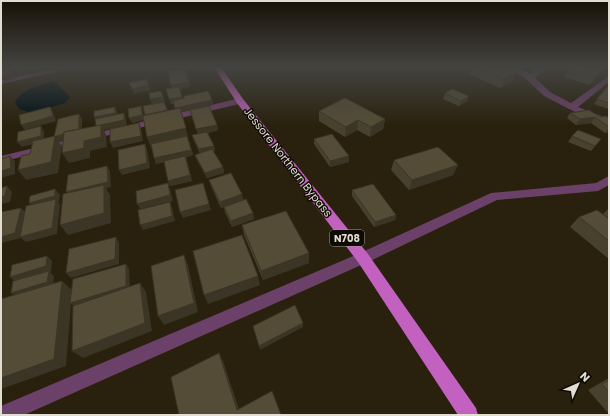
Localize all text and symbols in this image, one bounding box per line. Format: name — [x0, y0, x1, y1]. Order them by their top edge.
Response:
street label: Jessore Northern Bypass — [240, 104, 336, 220]
road number: N708 — [330, 230, 364, 246]
north arrow — [558, 364, 598, 404]
text: N — [576, 368, 594, 386]

